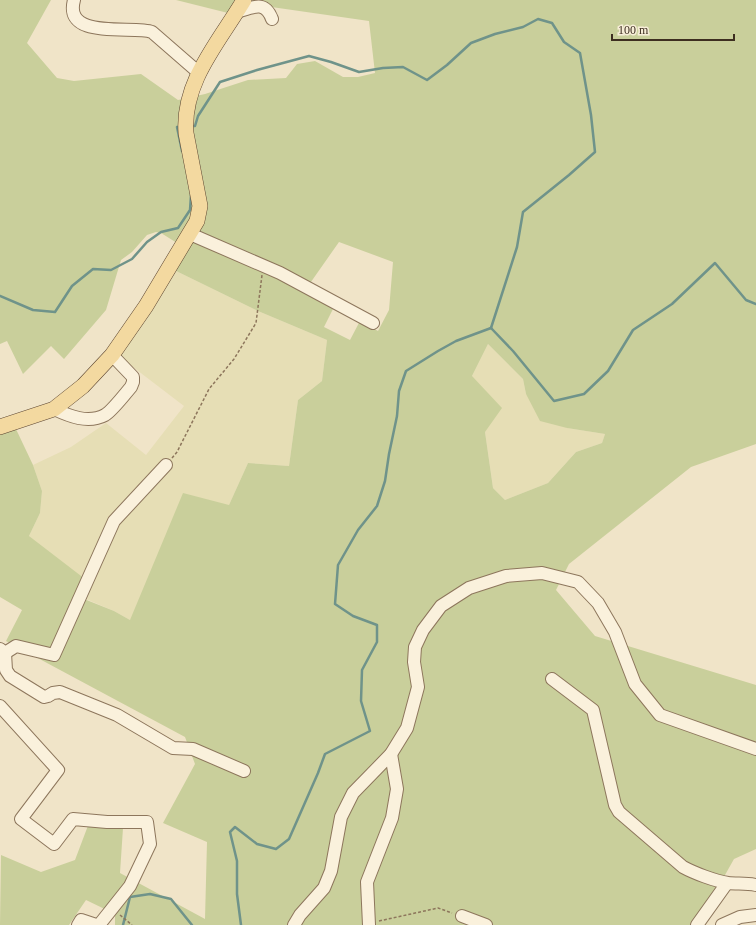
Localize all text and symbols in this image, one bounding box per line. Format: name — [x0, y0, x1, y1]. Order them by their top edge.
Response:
scale bar — [612, 16, 734, 42]
text: 100 m — [618, 23, 649, 37]

